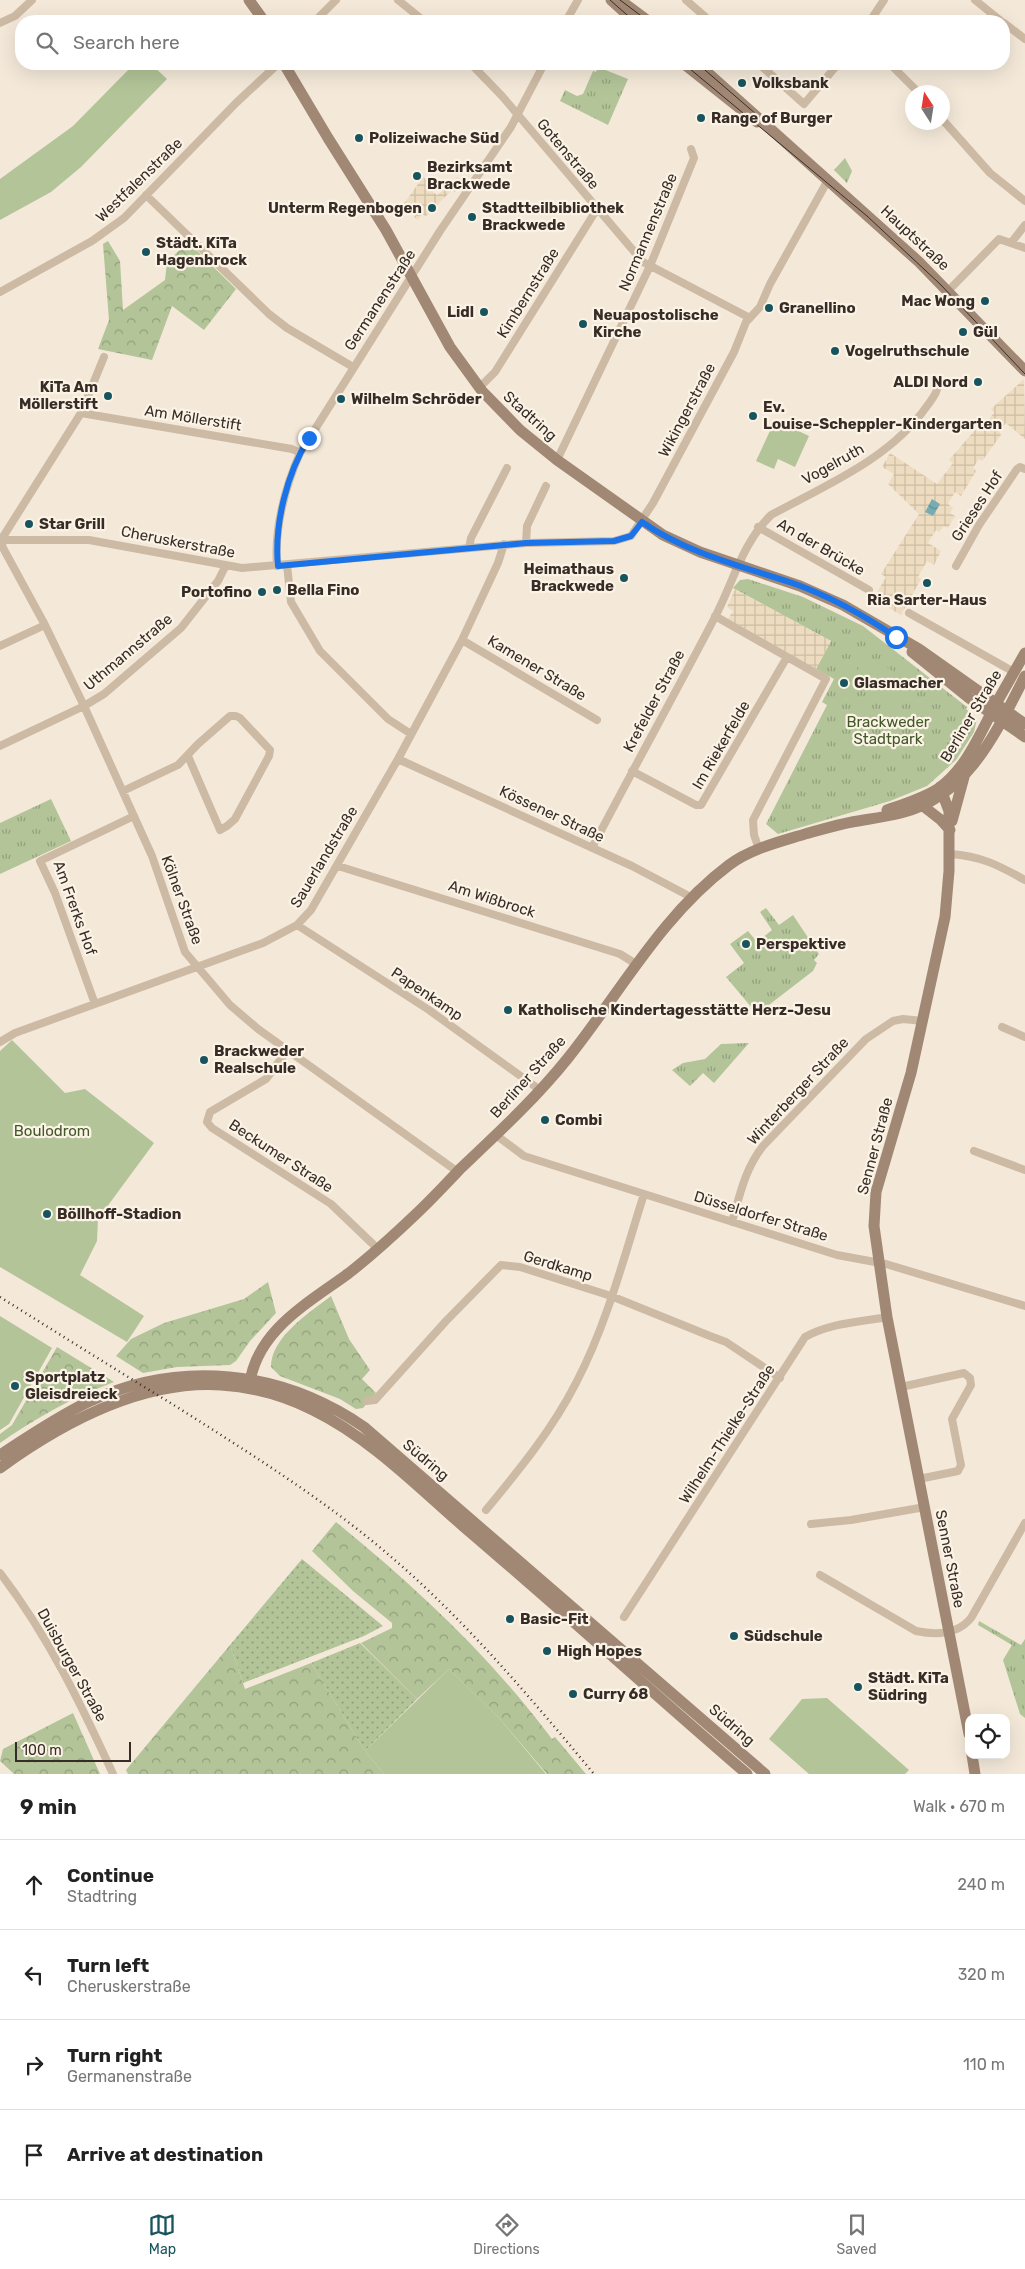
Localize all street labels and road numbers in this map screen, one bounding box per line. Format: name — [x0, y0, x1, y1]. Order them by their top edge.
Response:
street label: Gotenstraße — [533, 115, 603, 193]
street label: Westfalenstraße — [92, 134, 186, 226]
street label: Normannenstraße — [615, 170, 681, 294]
street label: Hauptstraße — [877, 202, 953, 274]
street label: Kimbernstraße — [493, 245, 563, 341]
street label: Germanenstraße — [341, 246, 419, 354]
street label: Wikingerstraße — [655, 360, 719, 460]
street label: Stadtring — [500, 387, 560, 445]
street label: Am Möllerstift — [143, 401, 243, 435]
street label: Vogelruth — [799, 440, 867, 488]
street label: Grieses Hof — [948, 467, 1007, 545]
street label: An der Brücke — [774, 515, 868, 579]
street label: Cheruskerstraße — [119, 522, 237, 562]
street label: Uthmannstraße — [80, 610, 176, 694]
street label: Kamener Straße — [484, 632, 590, 704]
street label: Krefelder Straße — [619, 647, 689, 755]
street label: Berliner Straße — [936, 667, 1006, 765]
street label: Im Riekerfelde — [688, 697, 754, 793]
street label: Kössener Straße — [497, 782, 607, 846]
street label: Sauerlandstraße — [287, 803, 361, 911]
street label: Kölner Straße — [158, 853, 206, 947]
street label: Am Frerks Hof — [50, 858, 100, 958]
street label: Am Wißbrock — [446, 876, 538, 922]
street label: Papenkamp — [388, 964, 466, 1025]
street label: Berliner Straße — [486, 1032, 570, 1122]
street label: Winterberger Straße — [744, 1034, 852, 1148]
street label: Senner Straße — [853, 1096, 897, 1196]
street label: Beckumer Straße — [226, 1116, 336, 1196]
street label: Düsseldorfer Straße — [692, 1187, 830, 1245]
street label: Gerdkamp — [521, 1247, 595, 1285]
street label: Wilhelm-Thielke-Straße — [675, 1361, 779, 1507]
street label: Südring — [399, 1436, 453, 1484]
street label: Senner Straße — [932, 1508, 968, 1610]
street label: Duisburger Straße — [33, 1605, 111, 1725]
street label: Südring — [705, 1700, 759, 1750]

